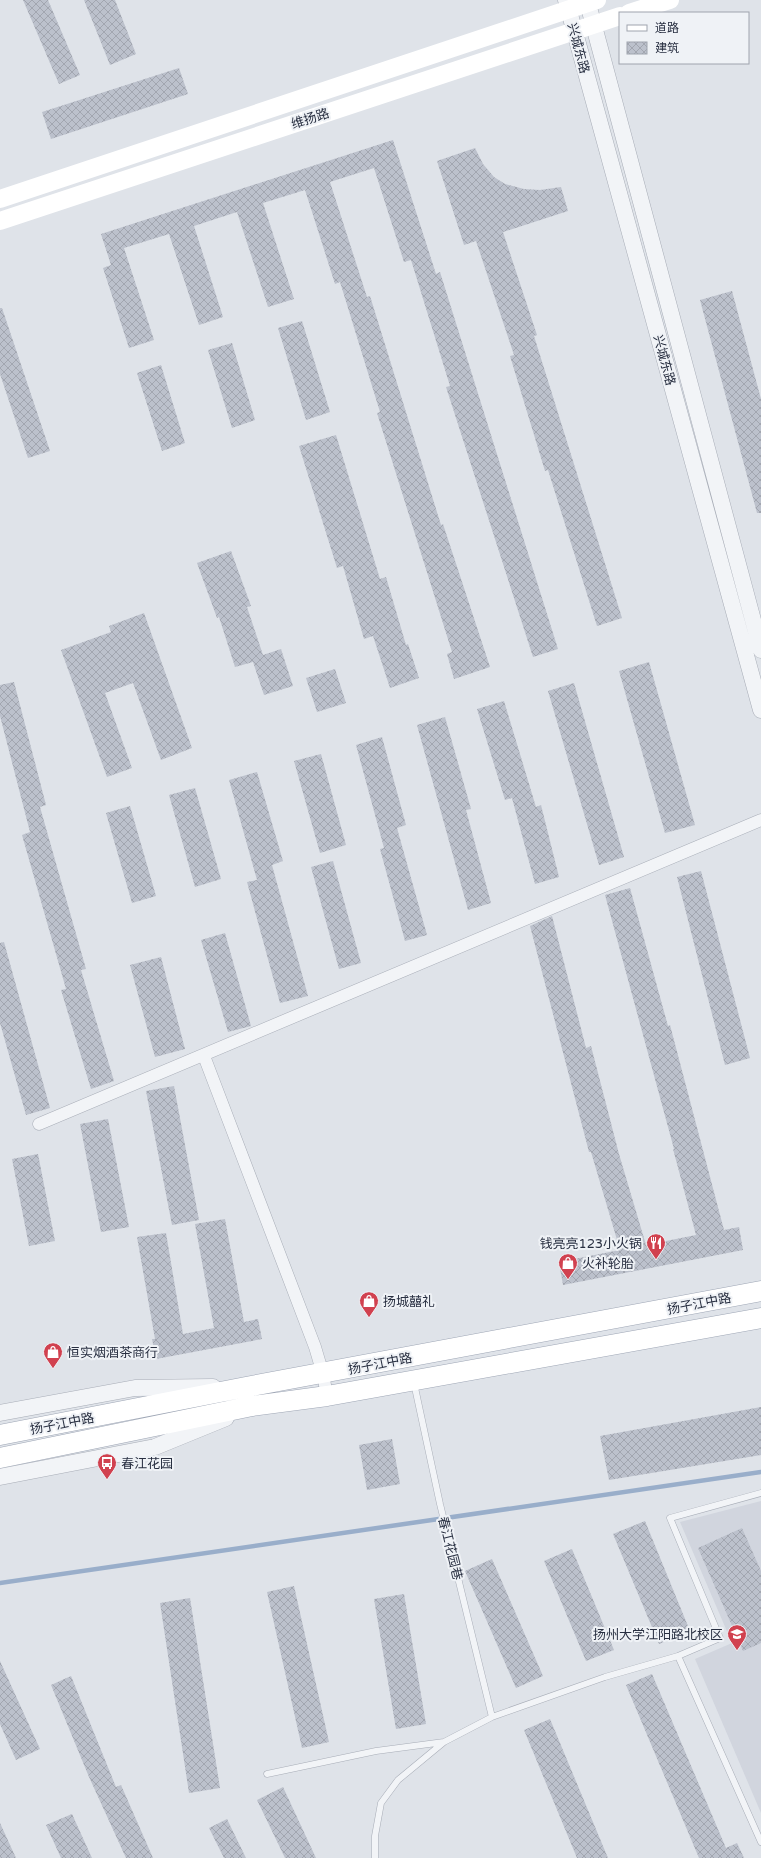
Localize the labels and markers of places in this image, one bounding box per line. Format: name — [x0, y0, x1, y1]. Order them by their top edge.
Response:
restaurant icon: 钱亮亮123小火锅 — [645, 1232, 667, 1260]
place label: 钱亮亮123小火锅 — [540, 1236, 642, 1252]
shop icon: 火补轮胎 — [557, 1252, 579, 1280]
place label: 火补轮胎 — [582, 1256, 634, 1272]
shop icon: 扬城囍礼 — [358, 1290, 380, 1318]
place label: 扬城囍礼 — [383, 1294, 435, 1310]
shop icon: 恒实烟酒茶商行 — [42, 1341, 64, 1369]
place label: 恒实烟酒茶商行 — [67, 1345, 158, 1361]
bus stop icon: 春江花园 — [96, 1452, 118, 1480]
place label: 春江花园 — [121, 1456, 173, 1472]
school or university icon: 扬州大学江阳路北校区 — [726, 1623, 748, 1651]
place label: 扬州大学江阳路北校区 — [593, 1627, 723, 1643]

